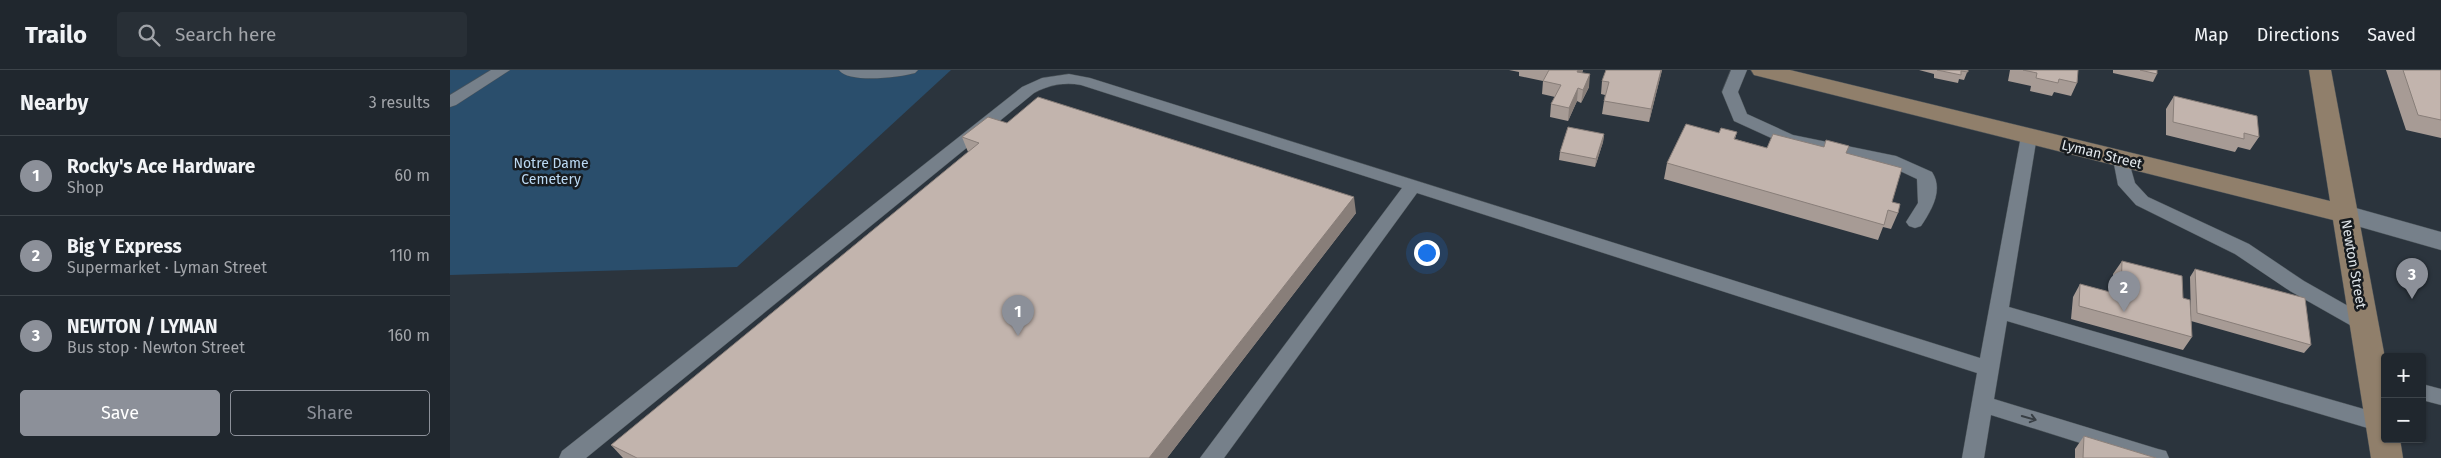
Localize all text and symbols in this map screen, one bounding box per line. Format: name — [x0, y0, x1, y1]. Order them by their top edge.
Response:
search box — [117, 12, 467, 57]
text: Trailo — [25, 21, 87, 49]
icon: search — [135, 21, 163, 49]
text: Search here — [175, 23, 276, 46]
text: Map — [2194, 24, 2229, 46]
text: Directions — [2257, 24, 2339, 46]
text: Saved — [2367, 24, 2416, 46]
text: Nearby — [20, 90, 88, 116]
text: 3 results — [369, 93, 430, 112]
street label: Lyman Street — [2060, 136, 2145, 173]
text: Rocky's Ace Hardware — [67, 155, 255, 178]
park label: Notre Dame Cemetery — [513, 155, 589, 188]
text: 1 — [32, 166, 40, 185]
text: 60 m — [395, 166, 430, 185]
text: Shop — [67, 178, 104, 197]
street label: Newton Street — [2337, 218, 2370, 311]
text: Big Y Express — [67, 235, 182, 258]
your location — [1414, 240, 1440, 266]
text: 2 — [32, 246, 40, 265]
text: 110 m — [389, 246, 430, 265]
text: Supermarket · Lyman Street — [67, 258, 267, 277]
pin: 3 — [2396, 258, 2428, 299]
pin: 2 — [2108, 271, 2140, 312]
pin: 1 — [1002, 295, 1034, 336]
text: NEWTON / LYMAN — [67, 315, 218, 338]
text: 3 — [32, 326, 40, 345]
text: 160 m — [388, 326, 430, 345]
text: Bus stop · Newton Street — [67, 338, 245, 357]
map controls — [2381, 353, 2426, 443]
button: + — [2381, 353, 2426, 398]
button: Save — [20, 390, 220, 436]
button: Share — [230, 390, 430, 436]
button: − — [2381, 398, 2426, 443]
one-way arrow — [2021, 413, 2037, 423]

